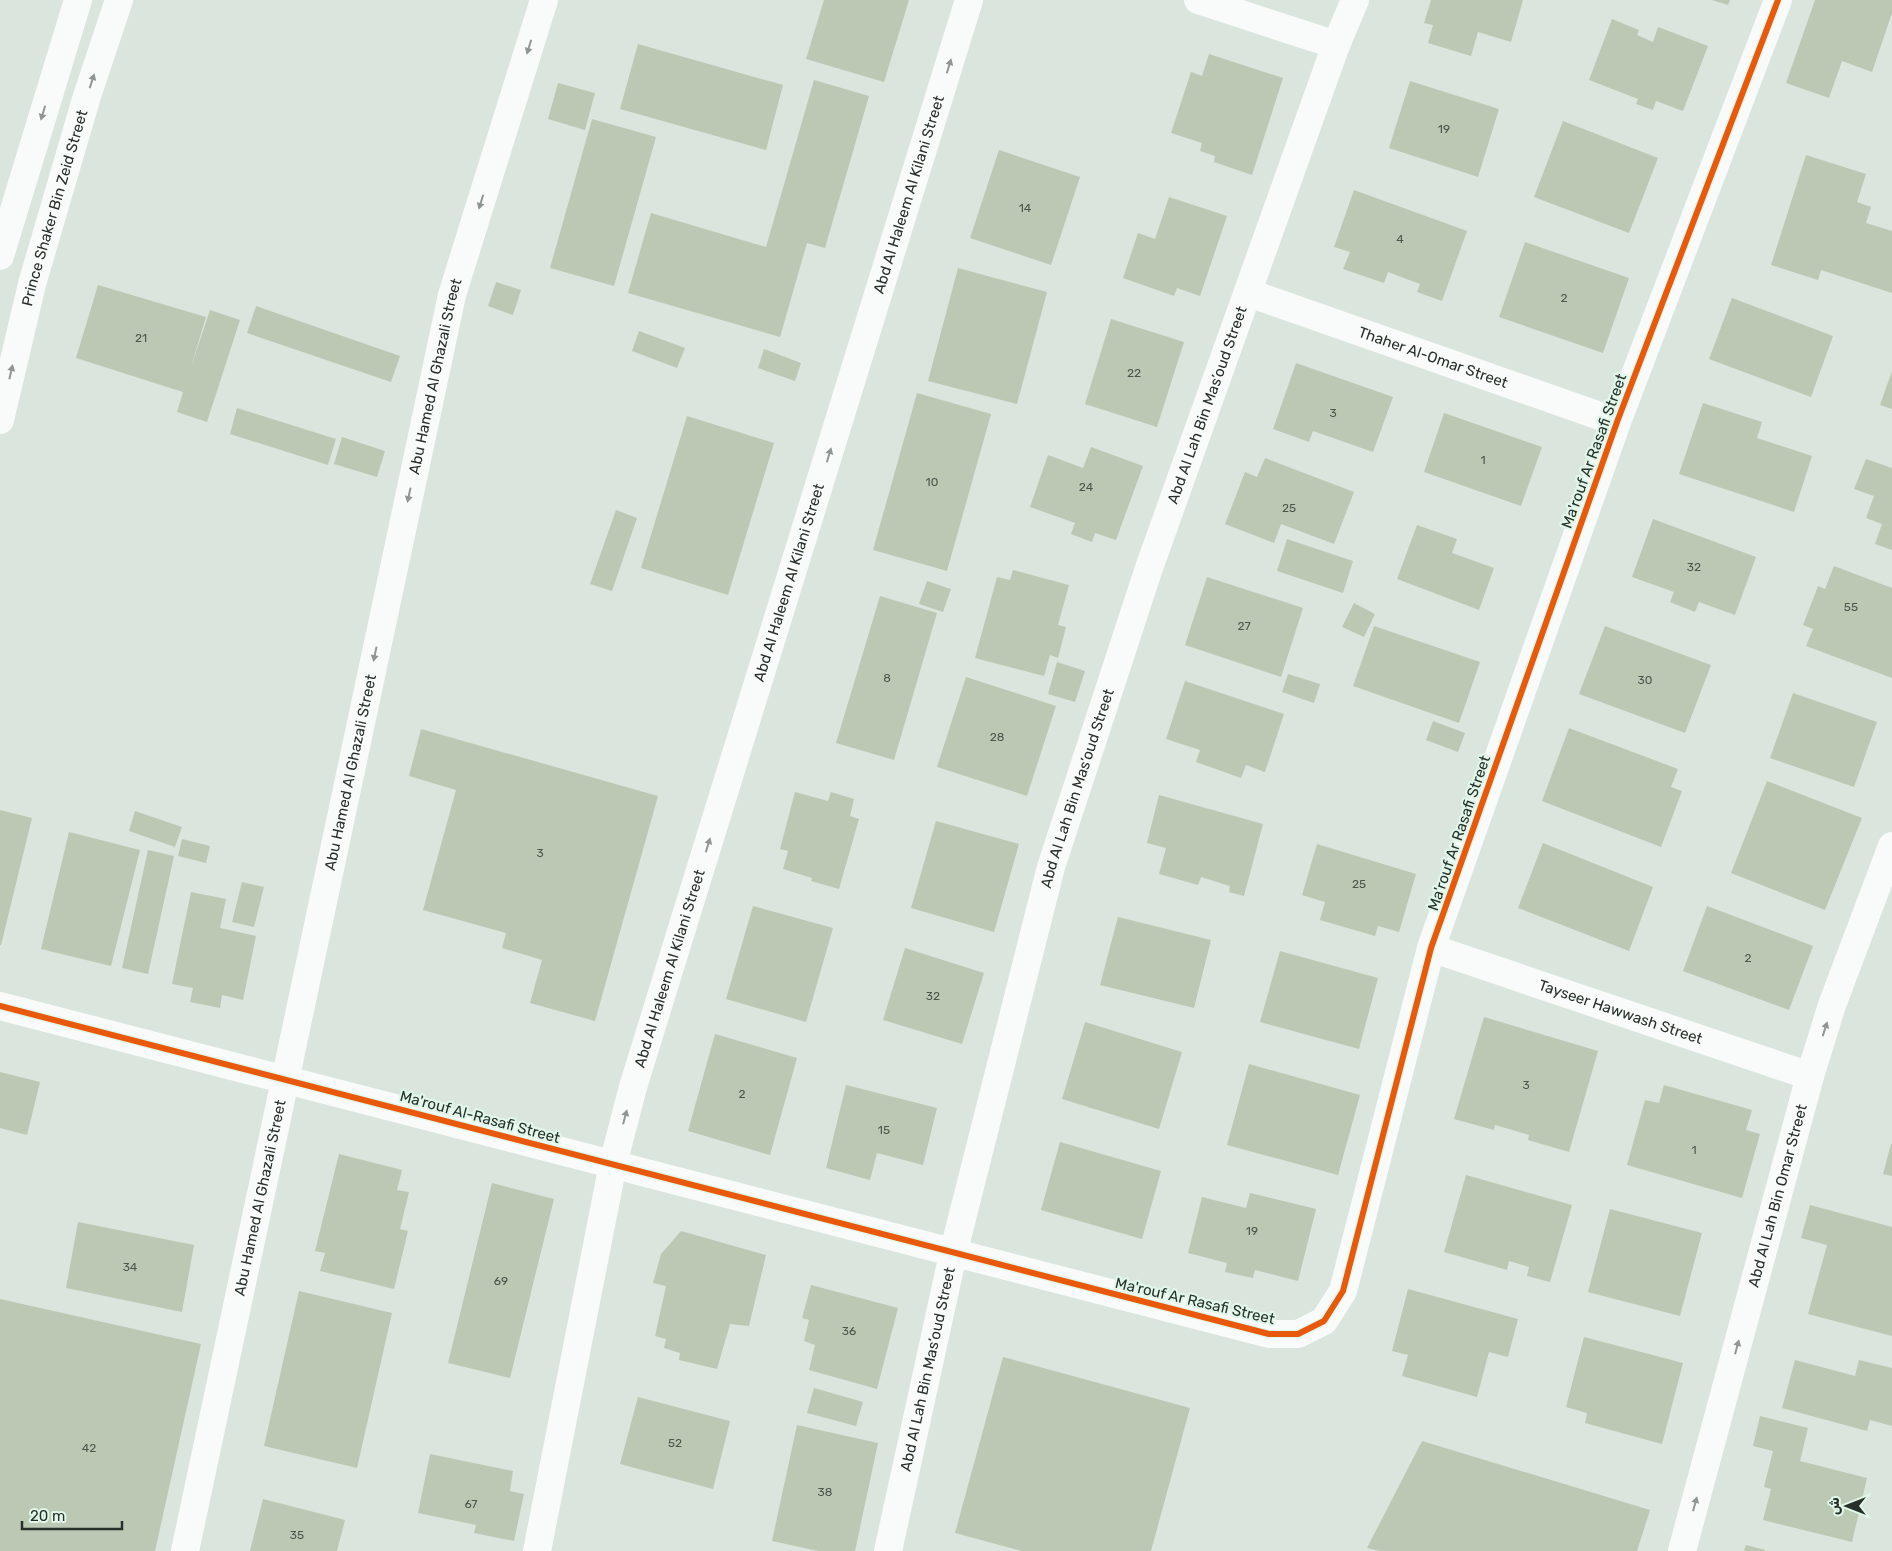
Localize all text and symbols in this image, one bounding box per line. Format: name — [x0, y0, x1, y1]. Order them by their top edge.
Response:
one-way arrow — [525, 39, 533, 54]
one-way arrow — [945, 58, 953, 73]
one-way arrow — [88, 73, 96, 88]
street label: Abd Al Haleem Al Kilani Street — [870, 93, 948, 296]
one-way arrow — [39, 106, 46, 121]
street label: Prince Shaker Bin Zeid Street — [18, 108, 91, 308]
house number: 19 — [1438, 122, 1450, 136]
one-way arrow — [477, 194, 485, 209]
house number: 14 — [1019, 201, 1032, 215]
house number: 4 — [1396, 232, 1404, 246]
street label: Abu Hamed Al Ghazali Street — [405, 276, 466, 476]
house number: 2 — [1560, 291, 1568, 305]
street label: Abd Al Lah Bin Mas’oud Street — [1164, 304, 1251, 506]
street label: Thaher Al-Omar Street — [1356, 323, 1510, 392]
house number: 21 — [135, 331, 147, 345]
one-way arrow — [7, 365, 15, 380]
house number: 22 — [1127, 366, 1141, 380]
street label: Ma'rouf Ar Rasafi Street — [1558, 371, 1630, 531]
house number: 3 — [1329, 406, 1337, 420]
one-way arrow — [825, 448, 833, 463]
house number: 1 — [1480, 453, 1486, 467]
house number: 10 — [926, 475, 938, 489]
house number: 24 — [1079, 480, 1094, 494]
street label: Abd Al Haleem Al Kilani Street — [750, 481, 828, 684]
one-way arrow — [405, 488, 413, 503]
house number: 25 — [1282, 501, 1296, 515]
house number: 32 — [1687, 560, 1701, 574]
house number: 55 — [1844, 600, 1858, 614]
house number: 27 — [1237, 619, 1251, 633]
one-way arrow — [371, 647, 379, 662]
house number: 8 — [883, 671, 891, 685]
street label: Abu Hamed Al Ghazali Street — [321, 673, 380, 872]
house number: 30 — [1638, 673, 1652, 687]
street label: Abd Al Lah Bin Mas’oud Street — [1037, 686, 1118, 890]
house number: 28 — [990, 730, 1004, 744]
street label: Ma'rouf Ar Rasafi Street — [1424, 753, 1494, 913]
one-way arrow — [705, 837, 713, 852]
house number: 3 — [536, 846, 544, 860]
street label: Abd Al Haleem Al Kilani Street — [631, 867, 709, 1070]
house number: 25 — [1352, 877, 1366, 891]
house number: 2 — [1744, 951, 1752, 965]
street label: Tayseer Hawwash Street — [1536, 976, 1705, 1048]
house number: 32 — [926, 989, 940, 1003]
one-way arrow — [1821, 1022, 1829, 1037]
house number: 3 — [1522, 1078, 1530, 1092]
street label: Ma'rouf Al-Rasafi Street — [398, 1087, 562, 1147]
house number: 2 — [738, 1087, 746, 1101]
street label: Abu Hamed Al Ghazali Street — [230, 1098, 290, 1298]
street label: Abd Al Lah Bin Omar Street — [1744, 1102, 1811, 1289]
one-way arrow — [622, 1110, 630, 1125]
house number: 15 — [878, 1123, 890, 1137]
house number: 1 — [1691, 1143, 1697, 1157]
house number: 19 — [1246, 1224, 1258, 1238]
house number: 34 — [123, 1260, 138, 1274]
street label: Abd Al Lah Bin Mas’oud Street — [897, 1265, 959, 1473]
house number: 69 — [494, 1274, 508, 1288]
street label: Ma'rouf Ar Rasafi Street — [1113, 1274, 1277, 1328]
house number: 36 — [842, 1324, 856, 1338]
one-way arrow — [1733, 1339, 1741, 1354]
house number: 52 — [668, 1436, 682, 1450]
house number: 42 — [82, 1441, 96, 1455]
north arrow — [1822, 1481, 1872, 1531]
house number: 38 — [818, 1485, 832, 1499]
one-way arrow — [1691, 1496, 1699, 1511]
house number: 67 — [464, 1497, 478, 1511]
text: ش — [1826, 1497, 1843, 1515]
scale bar — [22, 1498, 122, 1530]
text: 20 m — [30, 1507, 65, 1525]
house number: 35 — [290, 1528, 304, 1542]

